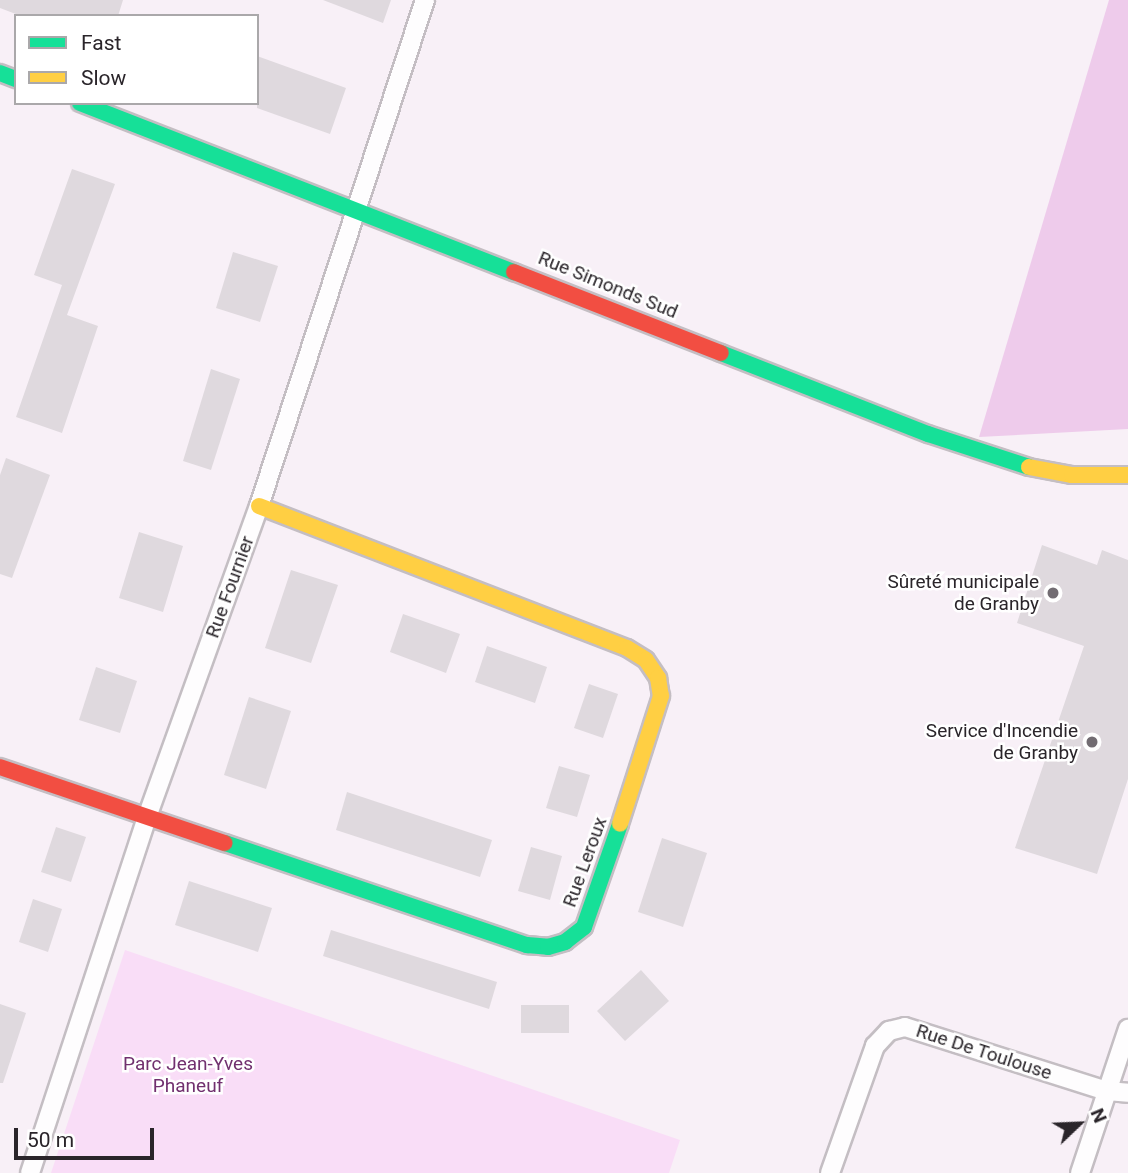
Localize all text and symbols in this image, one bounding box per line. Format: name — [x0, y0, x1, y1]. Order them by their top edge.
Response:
legend — [14, 14, 259, 105]
text: Fast — [81, 31, 121, 55]
text: Slow — [81, 66, 126, 90]
street label: Rue Simonds Sud — [535, 247, 681, 323]
street label: Rue Fournier — [201, 533, 259, 641]
place label: Sûreté municipale de Granby — [887, 571, 1039, 615]
marker: Sûreté municipale de Granby — [1045, 585, 1061, 601]
place label: Service d'Incendie de Granby — [926, 720, 1078, 764]
marker: Service d'Incendie de Granby — [1084, 734, 1100, 750]
street label: Rue Leroux — [558, 814, 612, 910]
street label: Rue De Toulouse — [913, 1019, 1055, 1085]
park label: Parc Jean-Yves Phaneuf — [123, 1053, 253, 1097]
north arrow — [1044, 1089, 1114, 1159]
text: N — [1086, 1105, 1112, 1126]
scale bar — [18, 1114, 158, 1158]
text: 50 m — [27, 1128, 74, 1152]

